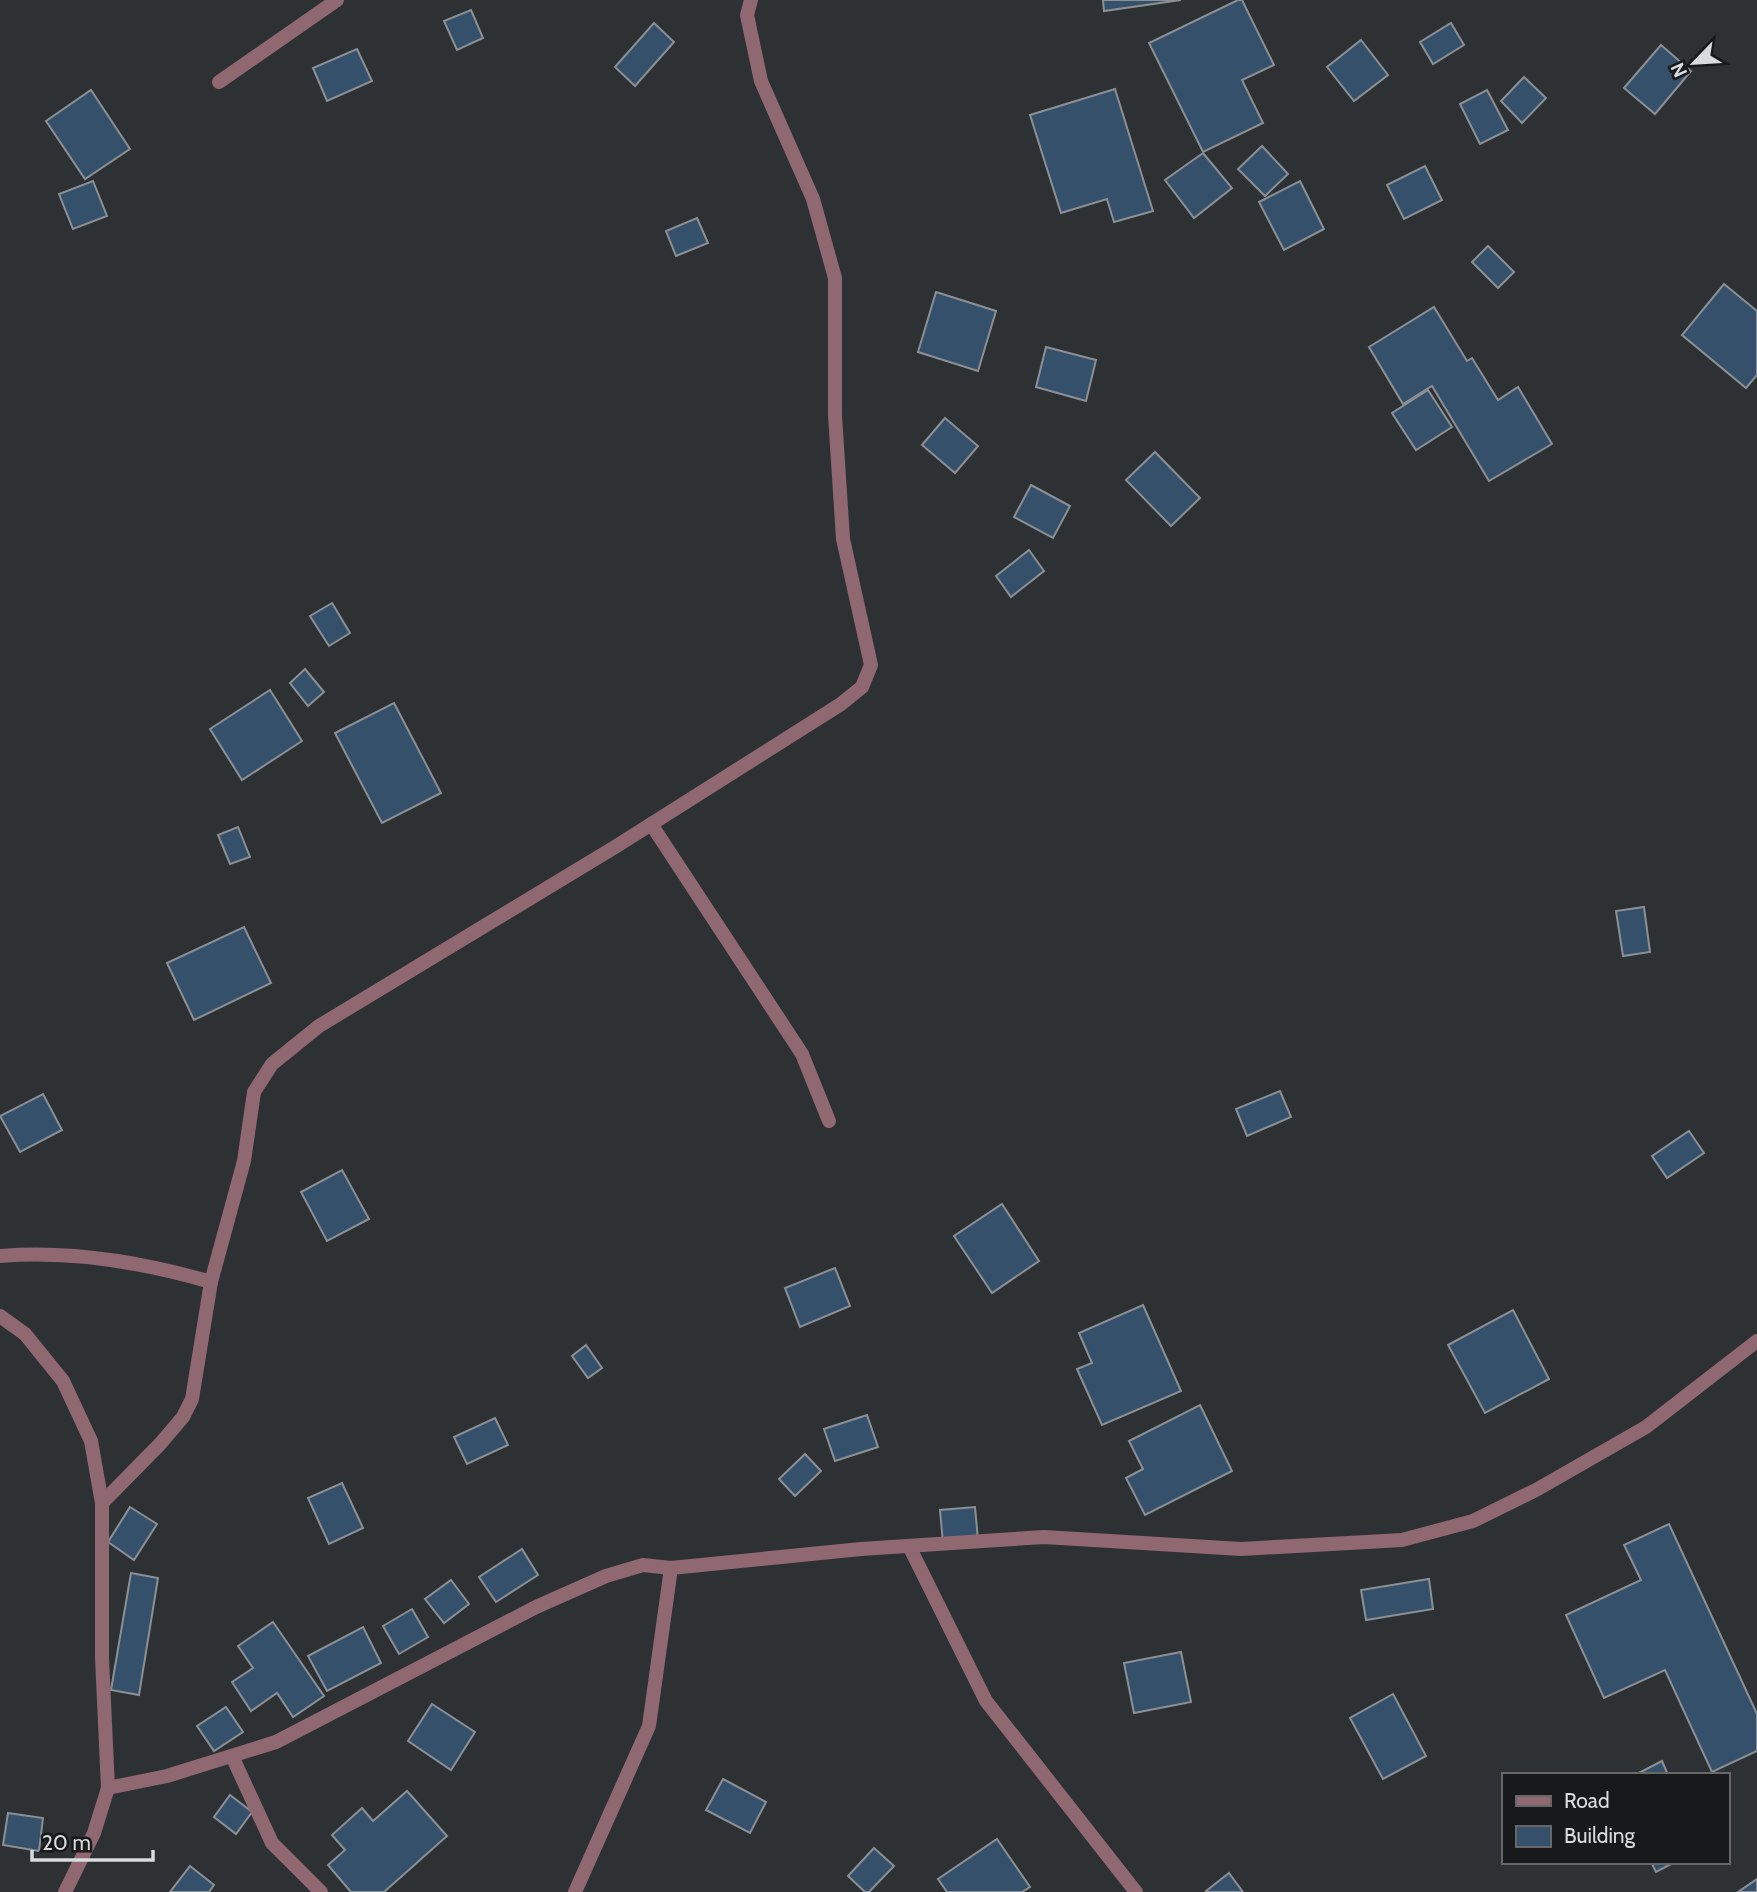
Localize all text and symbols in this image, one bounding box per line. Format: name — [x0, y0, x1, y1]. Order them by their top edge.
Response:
north arrow — [1659, 28, 1729, 98]
text: N — [1666, 59, 1692, 81]
legend — [1502, 1773, 1729, 1864]
text: Road — [1564, 1788, 1610, 1813]
scale bar — [32, 1818, 152, 1862]
text: Building — [1564, 1823, 1636, 1848]
text: 20 m — [42, 1830, 91, 1855]

